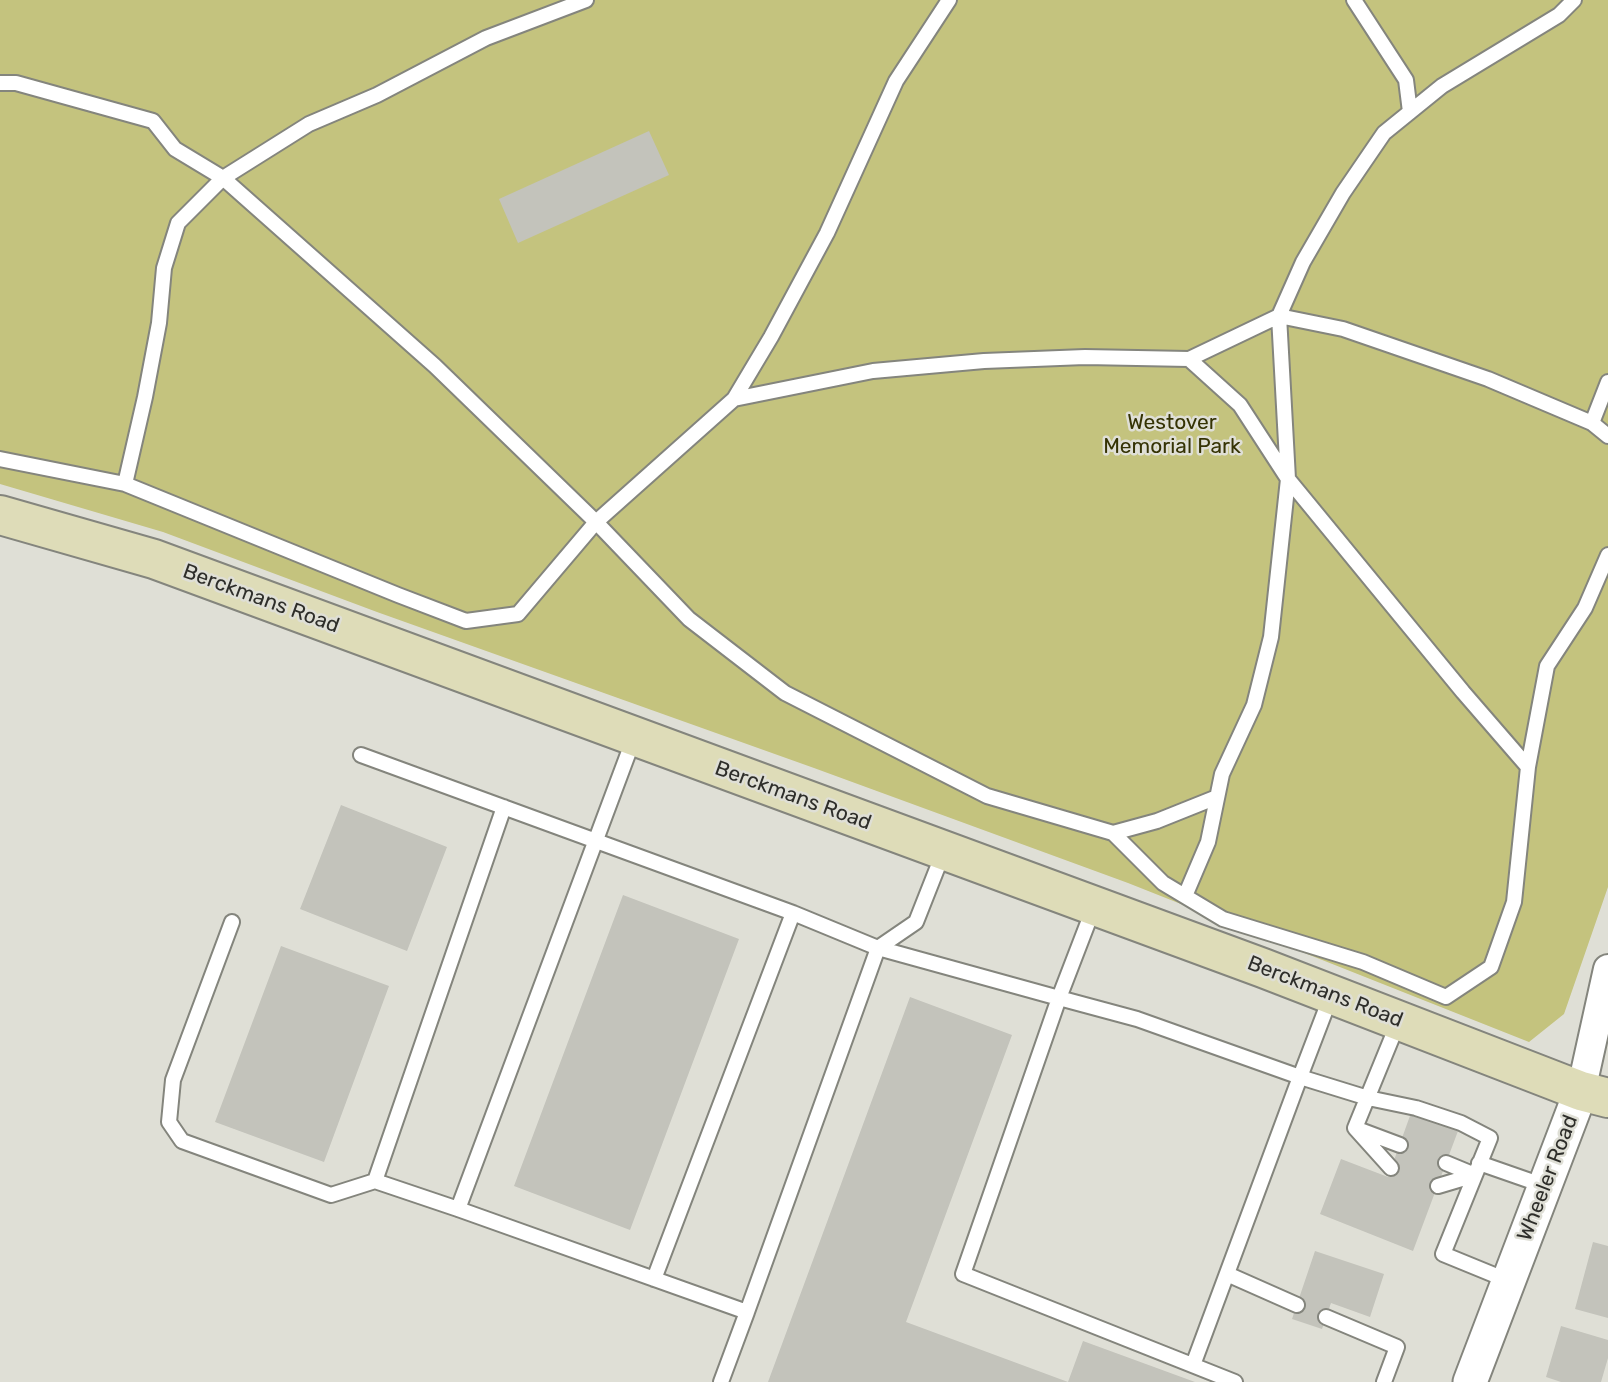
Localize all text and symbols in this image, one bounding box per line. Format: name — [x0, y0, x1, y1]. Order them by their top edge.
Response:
park label: Westover Memorial Park — [1103, 410, 1241, 460]
street label: Berckmans Road — [179, 559, 343, 639]
street label: Berckmans Road — [711, 756, 875, 836]
street label: Berckmans Road — [1244, 951, 1406, 1033]
street label: Wheeler Road — [1512, 1111, 1584, 1245]

